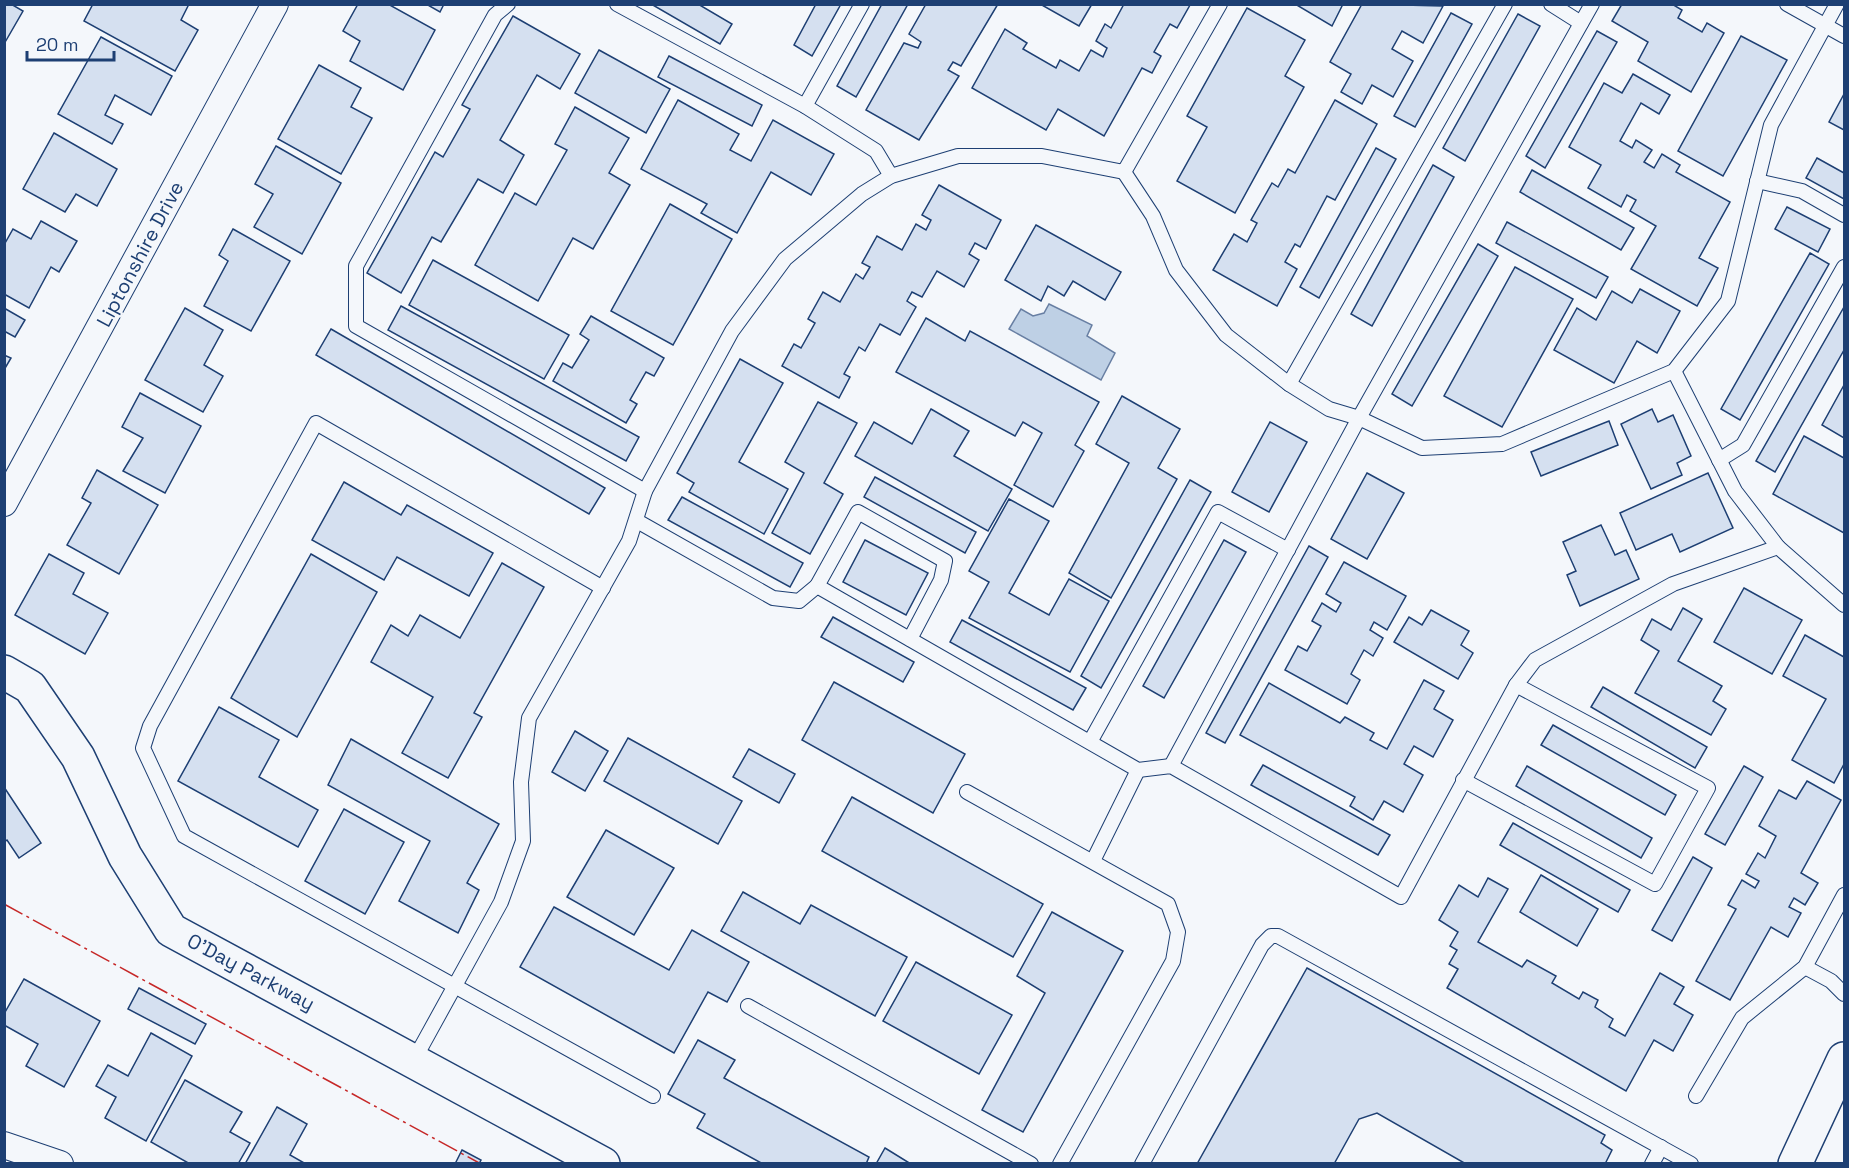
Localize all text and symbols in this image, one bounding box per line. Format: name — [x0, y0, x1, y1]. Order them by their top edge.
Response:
scale bar — [27, 24, 114, 62]
text: 20 m — [36, 33, 79, 56]
street label: Liptonshire Drive — [91, 177, 189, 331]
street label: O'Day Parkway — [183, 927, 319, 1017]

